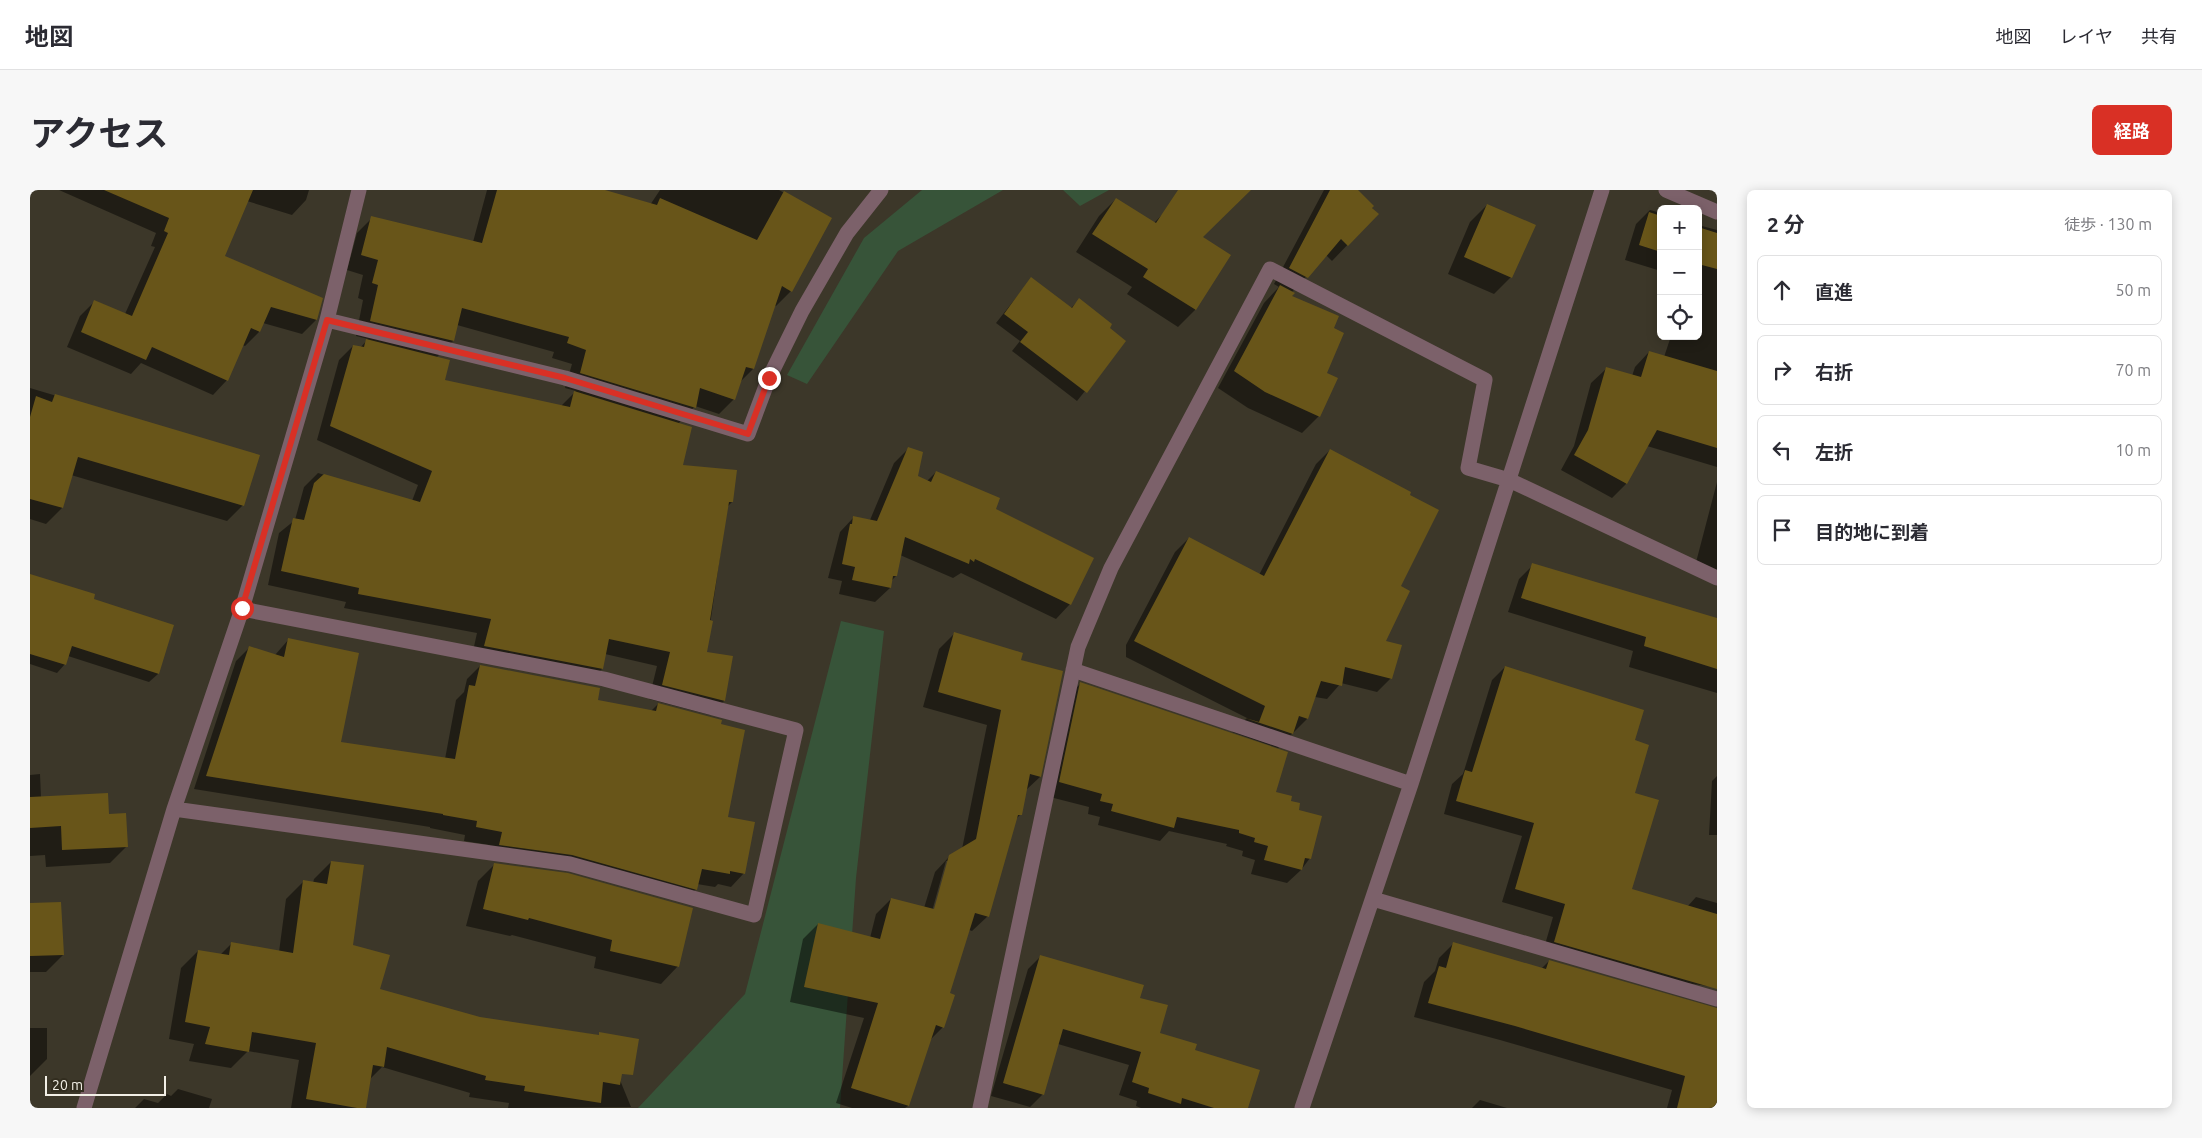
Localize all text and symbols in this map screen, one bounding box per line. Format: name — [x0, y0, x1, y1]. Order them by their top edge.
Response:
text: 地図 — [25, 23, 73, 50]
text: 地図 — [1996, 26, 2032, 46]
text: レイヤ — [2060, 26, 2113, 46]
text: 共有 — [2141, 26, 2177, 46]
button: 経路 — [2092, 105, 2172, 155]
text: アクセス — [30, 113, 168, 153]
map controls — [1657, 205, 1702, 340]
button: + — [1657, 205, 1702, 250]
text: 2 分 — [1767, 212, 1805, 236]
text: 徒歩 · 130 m — [2064, 215, 2152, 233]
button: − — [1657, 250, 1702, 295]
icon: ahead — [1768, 276, 1796, 304]
text: 直進 — [1815, 281, 1853, 303]
text: 50 m — [2115, 281, 2151, 299]
button: locate — [1657, 295, 1702, 340]
icon: right — [1768, 356, 1796, 384]
text: 右折 — [1815, 361, 1853, 383]
text: 70 m — [2115, 361, 2151, 379]
route end — [758, 367, 781, 390]
icon: left — [1768, 436, 1796, 464]
text: 左折 — [1815, 441, 1853, 463]
text: 10 m — [2115, 441, 2151, 459]
icon: arrive — [1768, 516, 1796, 544]
text: 目的地に到着 — [1815, 521, 1929, 543]
route start — [231, 597, 254, 620]
scale bar — [45, 1073, 166, 1096]
text: 20 m — [52, 1077, 83, 1093]

